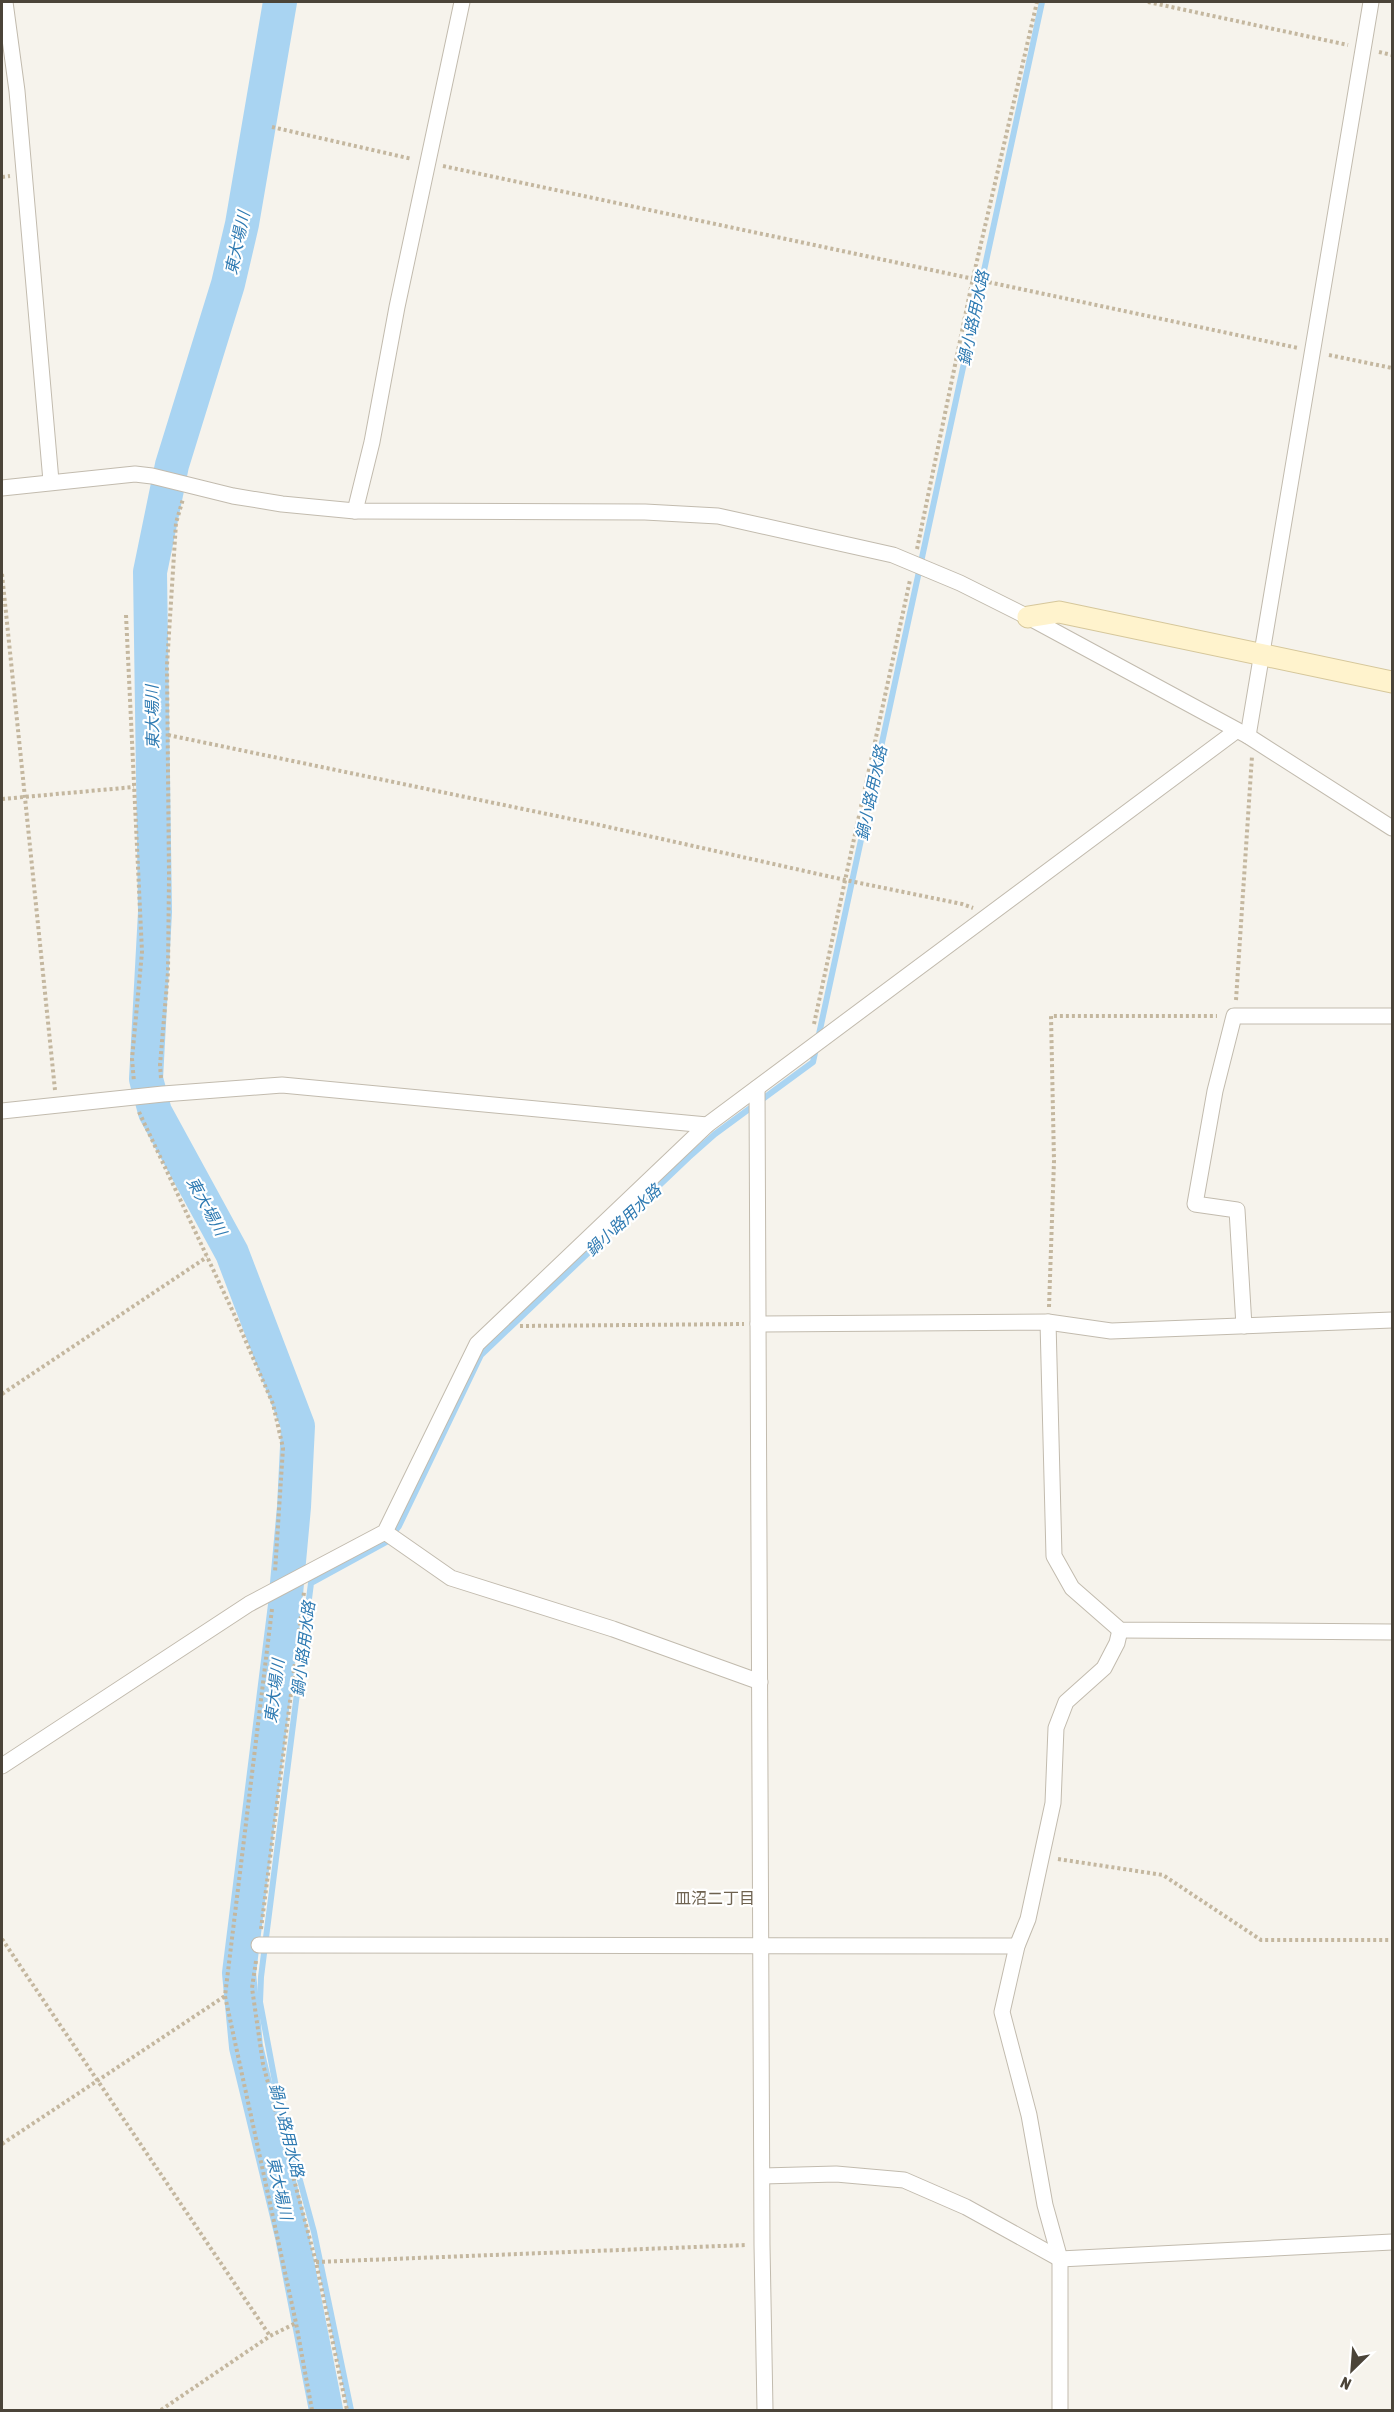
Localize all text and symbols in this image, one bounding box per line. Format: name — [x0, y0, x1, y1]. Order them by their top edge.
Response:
water label: 東大場川 — [222, 208, 253, 276]
water label: 鍋小路用水路 — [954, 267, 992, 367]
water label: 東大場川 — [142, 683, 162, 749]
water label: 鍋小路用水路 — [852, 742, 890, 842]
water label: 東大場川 — [184, 1174, 231, 1240]
water label: 鍋小路用水路 — [582, 1179, 666, 1259]
water label: 鍋小路用水路 — [288, 1598, 318, 1698]
water label: 東大場川 — [261, 1656, 287, 1724]
district label: 皿沼二丁目 — [675, 1889, 755, 1907]
water label: 鍋小路用水路 — [267, 2081, 308, 2181]
water label: 東大場川 — [264, 2155, 296, 2223]
north arrow — [1322, 2340, 1382, 2400]
text: N — [1338, 2373, 1354, 2394]

